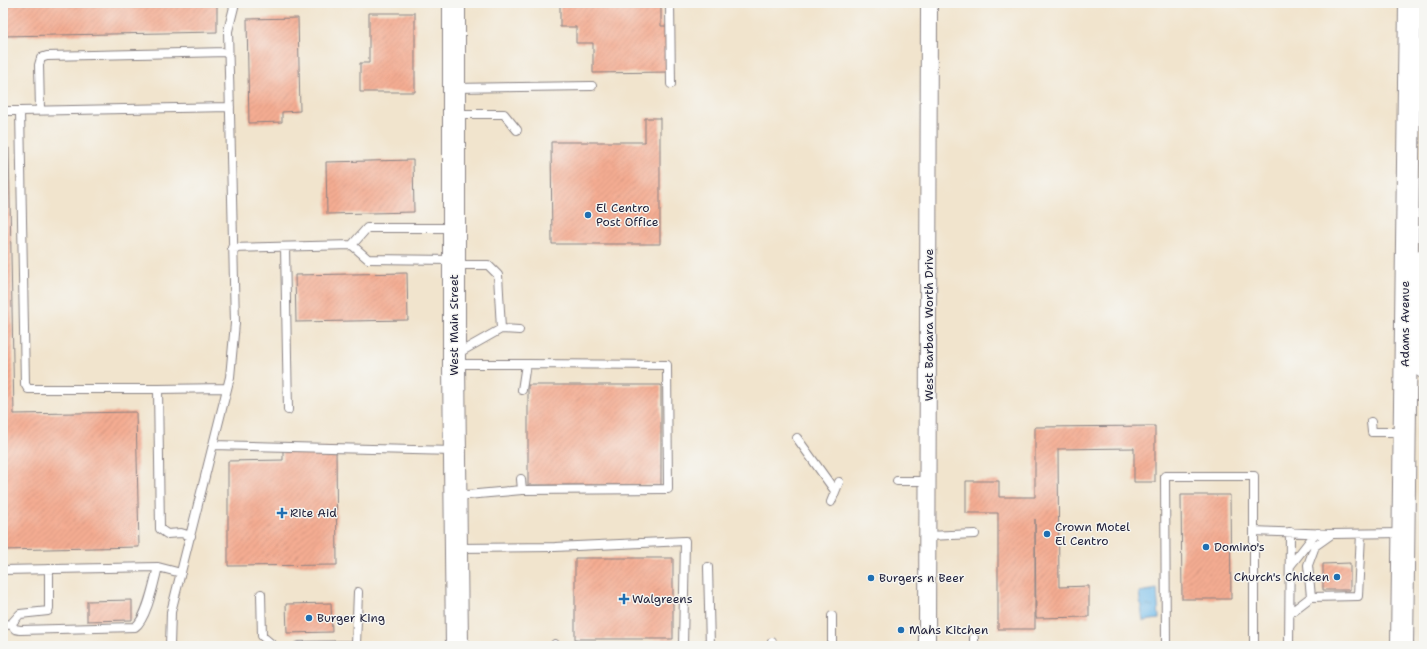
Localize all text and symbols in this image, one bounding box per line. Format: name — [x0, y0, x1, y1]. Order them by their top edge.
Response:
place label: El Centro Post Office — [596, 200, 659, 230]
marker: El Centro Post Office — [583, 210, 593, 220]
street label: West Barbara Worth Drive — [921, 248, 937, 401]
street label: West Main Street — [446, 274, 462, 376]
street label: Adams Avenue — [1397, 281, 1413, 367]
place label: Rite Aid — [290, 505, 337, 521]
marker: Rite Aid — [277, 508, 287, 518]
place label: Crown Motel El Centro — [1055, 519, 1130, 549]
marker: Crown Motel El Centro — [1042, 529, 1052, 539]
place label: Domino's — [1214, 539, 1265, 555]
marker: Domino's — [1201, 542, 1211, 552]
place label: Church's Chicken — [1234, 569, 1329, 585]
place label: Burgers n Beer — [879, 570, 965, 586]
marker: Church's Chicken — [1332, 572, 1342, 582]
marker: Burgers n Beer — [866, 573, 876, 583]
place label: Walgreens — [632, 591, 693, 607]
marker: Walgreens — [619, 594, 629, 604]
place label: Burger King — [317, 610, 385, 626]
marker: Burger King — [304, 613, 314, 623]
place label: Mahs Kitchen — [909, 622, 988, 638]
marker: Mahs Kitchen — [896, 625, 906, 635]

